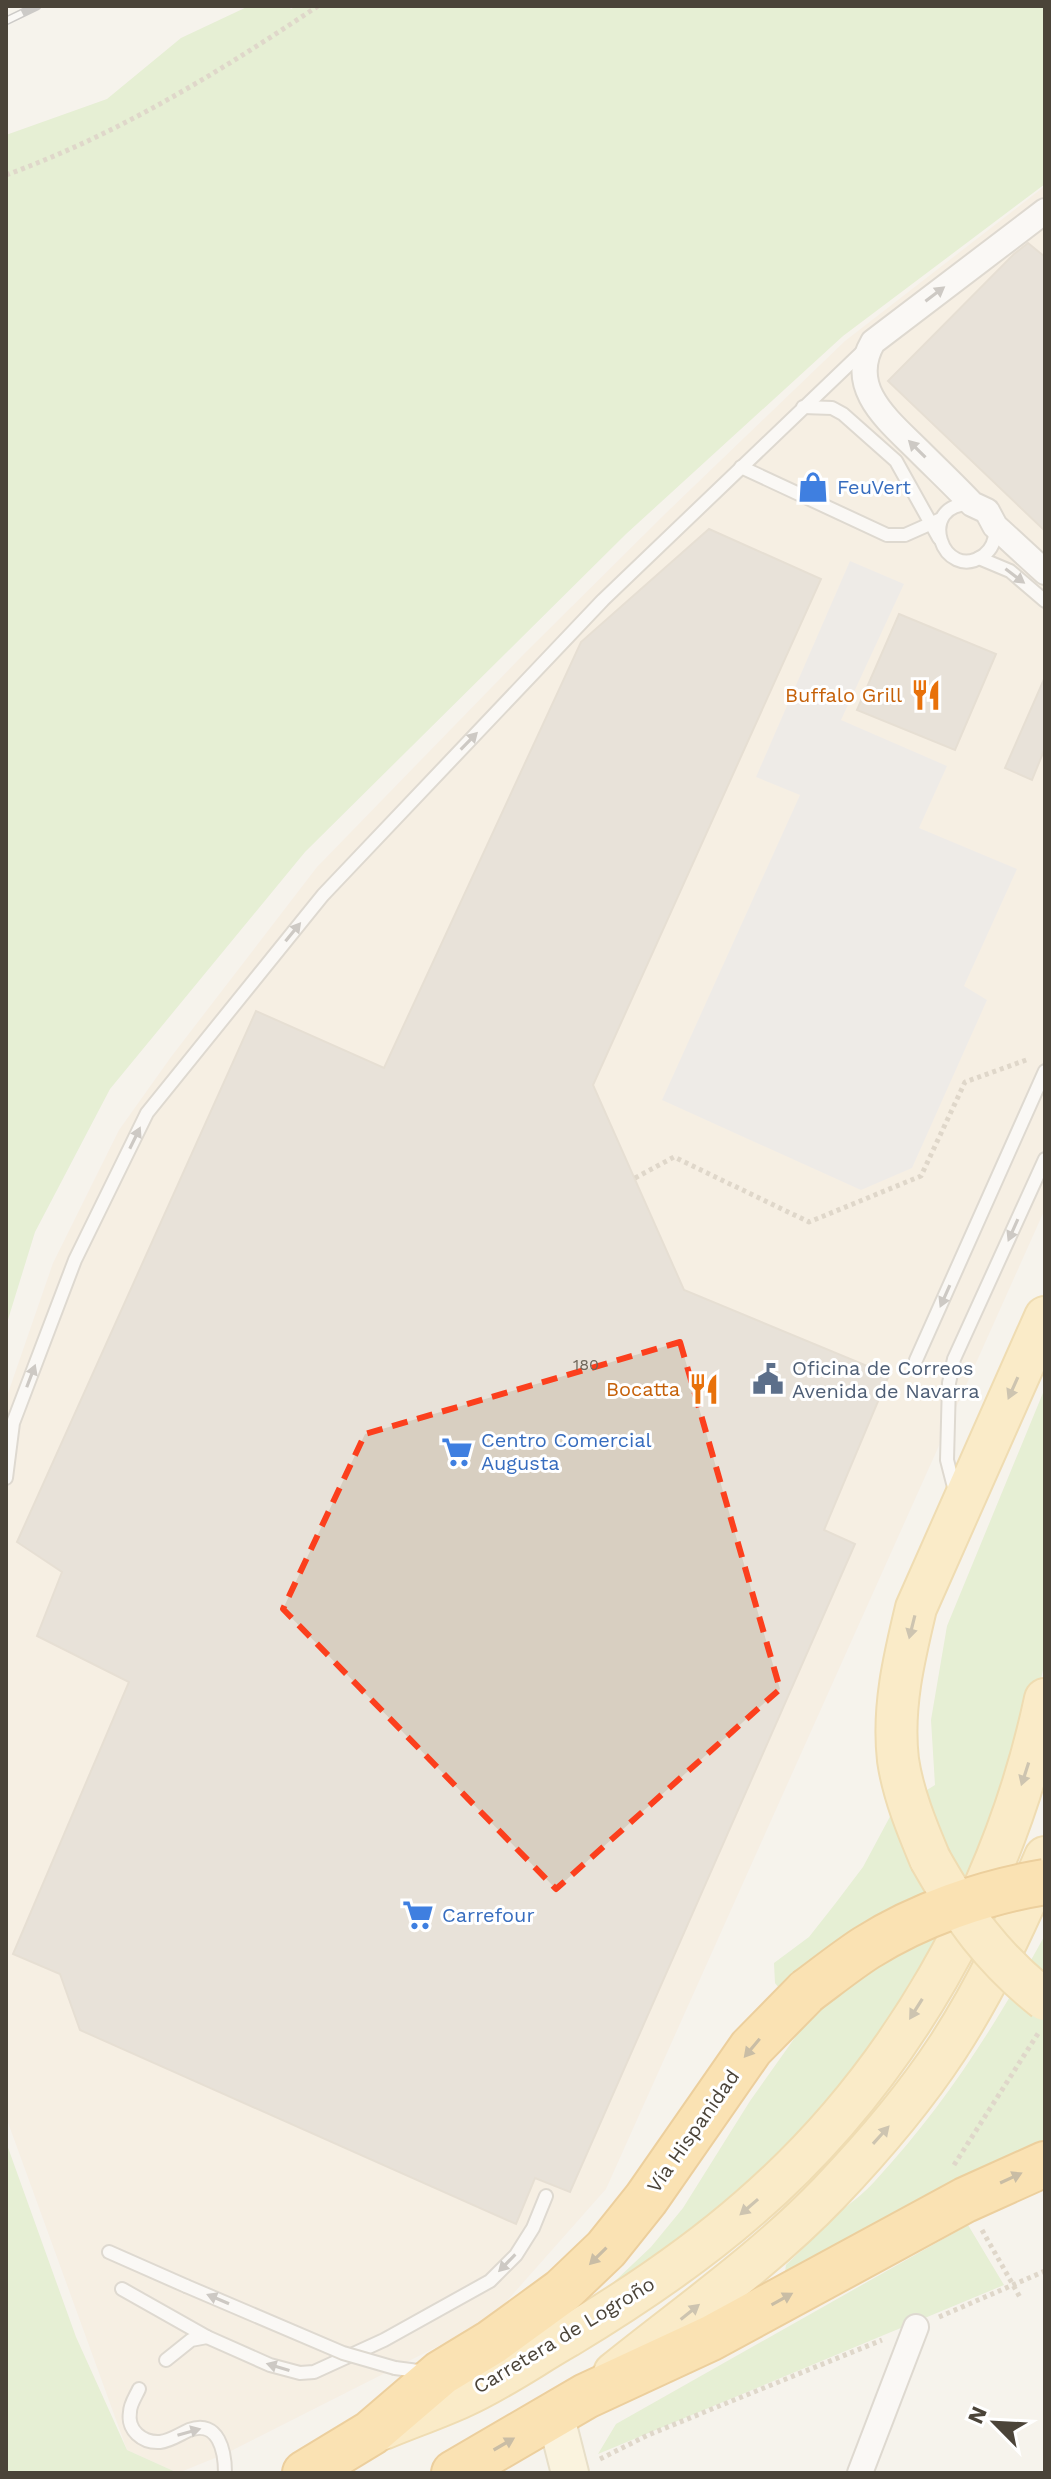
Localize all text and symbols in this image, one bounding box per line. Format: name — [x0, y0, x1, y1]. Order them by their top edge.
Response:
one-way arrow — [925, 287, 945, 303]
one-way arrow — [908, 440, 927, 459]
shop icon: FeuVert — [796, 470, 830, 504]
place label: FeuVert — [837, 475, 911, 499]
one-way arrow — [1004, 567, 1025, 583]
restaurant icon: Buffalo Grill — [909, 678, 943, 712]
place label: Buffalo Grill — [785, 683, 902, 707]
one-way arrow — [460, 732, 478, 751]
one-way arrow — [285, 922, 301, 942]
one-way arrow — [128, 1126, 142, 1149]
one-way arrow — [1006, 1218, 1020, 1242]
one-way arrow — [938, 1284, 951, 1308]
house number: 180 — [573, 1355, 599, 1374]
place label: Oficina de Correos Avenida de Navarra — [792, 1356, 980, 1403]
public building icon: Oficina de Correos Avenida de Navarra — [751, 1362, 785, 1396]
one-way arrow — [25, 1364, 38, 1388]
restaurant icon: Bocatta — [687, 1372, 721, 1406]
one-way arrow — [1006, 1376, 1020, 1400]
place label: Bocatta — [606, 1377, 680, 1401]
place label: Centro Comercial Augusta — [481, 1428, 652, 1475]
supermarket icon: Centro Comercial Augusta — [440, 1435, 474, 1469]
one-way arrow — [905, 1615, 917, 1640]
one-way arrow — [1018, 1763, 1031, 1787]
supermarket icon: Carrefour — [401, 1898, 435, 1932]
place label: Carrefour — [442, 1903, 535, 1927]
one-way arrow — [909, 1999, 924, 2020]
one-way arrow — [744, 2038, 762, 2057]
street label: Vía Hispanidad — [642, 2065, 744, 2197]
one-way arrow — [872, 2126, 889, 2146]
one-way arrow — [1000, 2171, 1023, 2185]
one-way arrow — [740, 2198, 759, 2216]
one-way arrow — [589, 2246, 608, 2265]
one-way arrow — [499, 2253, 517, 2272]
street label: Carretera de Logroño — [469, 2271, 659, 2399]
one-way arrow — [206, 2293, 230, 2306]
one-way arrow — [770, 2293, 793, 2306]
one-way arrow — [680, 2303, 701, 2320]
one-way arrow — [266, 2360, 290, 2373]
north arrow — [955, 2383, 1035, 2463]
text: N — [962, 2403, 992, 2428]
one-way arrow — [177, 2426, 202, 2438]
one-way arrow — [493, 2437, 516, 2451]

